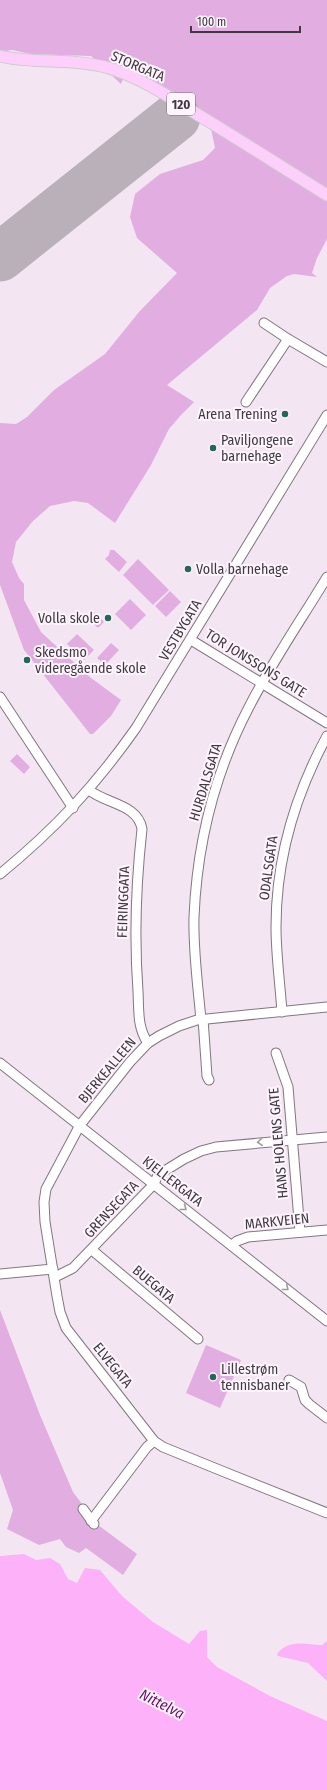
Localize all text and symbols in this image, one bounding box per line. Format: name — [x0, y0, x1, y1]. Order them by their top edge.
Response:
scale bar — [191, 8, 300, 34]
text: 100 m — [197, 15, 226, 29]
street label: STORGATA — [108, 48, 168, 86]
road number: 120 — [167, 93, 195, 115]
place label: Arena Trening — [198, 406, 277, 423]
marker: Arena Trening — [280, 409, 290, 419]
place label: Paviljongene barnehage — [221, 432, 294, 465]
marker: Paviljongene barnehage — [208, 443, 218, 453]
place label: Volla barnehage — [196, 561, 288, 578]
marker: Volla barnehage — [183, 564, 193, 574]
street label: VESTBYGATA — [156, 596, 206, 664]
place label: Volla skole — [38, 610, 100, 627]
marker: Volla skole — [103, 613, 113, 623]
street label: TOR JONSSONS GATE — [202, 626, 310, 702]
place label: Skedsmo videregående skole — [35, 644, 146, 677]
marker: Skedsmo videregående skole — [22, 655, 32, 665]
street label: HURDALSGATA — [186, 741, 226, 823]
street label: ODALSGATA — [256, 834, 282, 901]
street label: FEIRINGGATA — [114, 865, 133, 938]
street label: BJERKEALLEEN — [75, 1034, 140, 1107]
street label: HANS HOLENS GATE — [265, 1086, 292, 1199]
one-way arrow — [257, 1138, 263, 1147]
street label: KJELLERGATA — [139, 1153, 207, 1211]
street label: GRENSEGATA — [81, 1177, 143, 1241]
one-way arrow — [180, 1203, 187, 1210]
street label: MARKVEIEN — [244, 1210, 310, 1233]
street label: BUEGATA — [129, 1262, 179, 1307]
one-way arrow — [282, 1284, 289, 1291]
street label: ELVEGATA — [89, 1339, 136, 1392]
place label: Lillestrøm tennisbaner — [221, 1361, 290, 1394]
marker: Lillestrøm tennisbaner — [208, 1372, 218, 1382]
water label: Nittelva — [137, 1685, 188, 1723]

